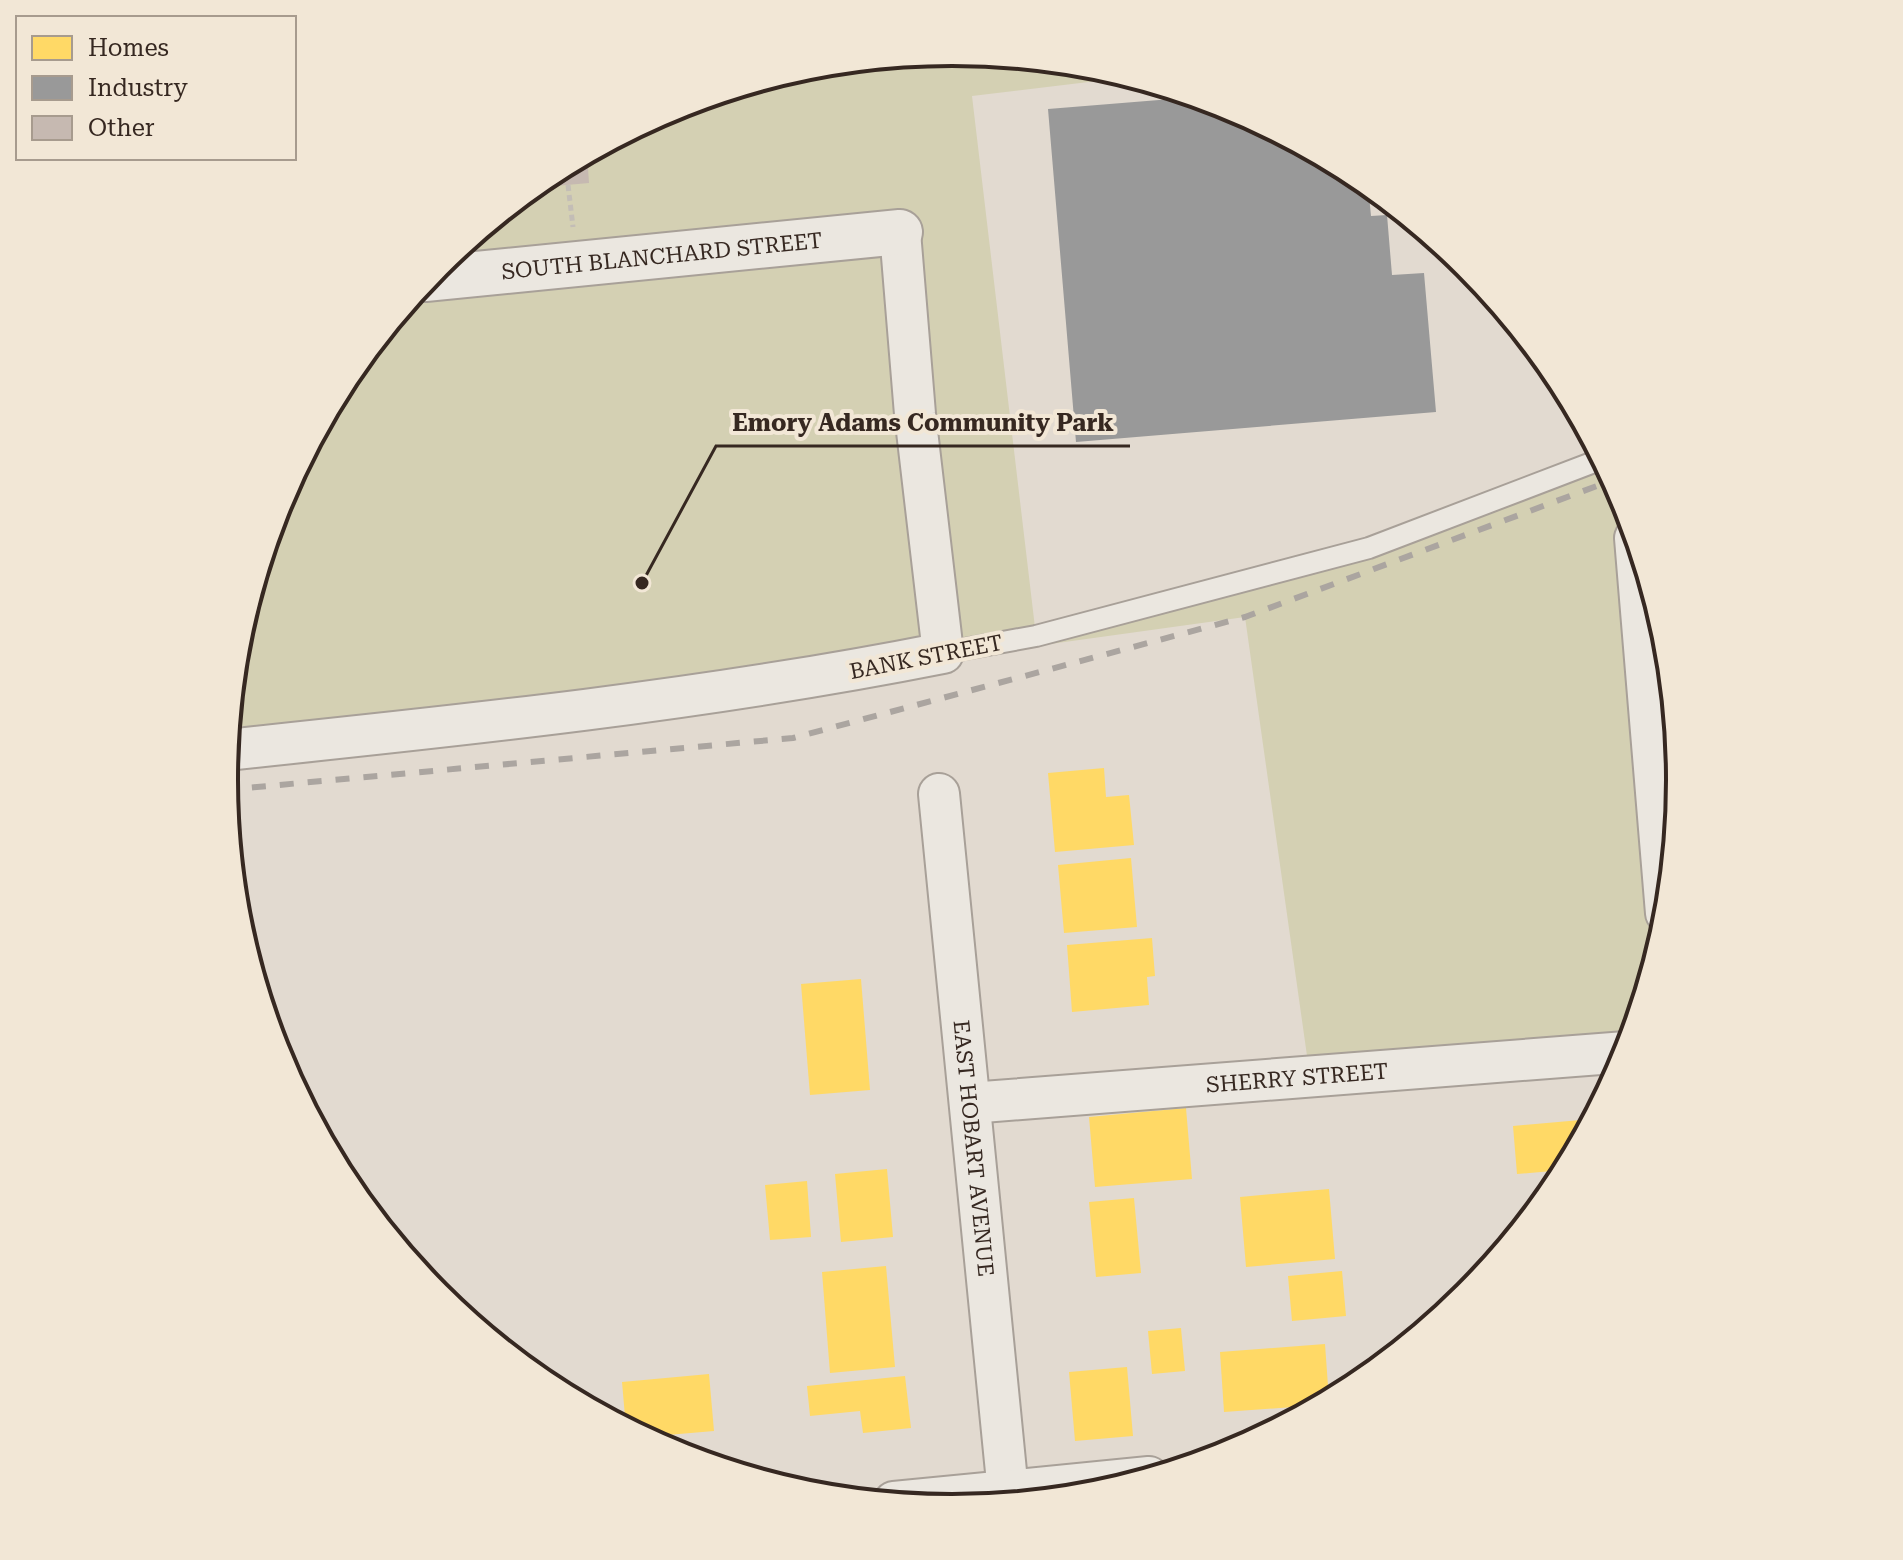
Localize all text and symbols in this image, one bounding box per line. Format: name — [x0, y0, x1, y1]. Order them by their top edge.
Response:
legend — [16, 16, 296, 160]
text: Homes — [88, 34, 169, 62]
text: Industry — [88, 74, 189, 102]
text: Other — [88, 114, 155, 142]
street label: SOUTH BLANCHARD STREET — [500, 227, 823, 284]
callout: Emory Adams Community Park — [716, 398, 1130, 446]
text: Emory Adams Community Park — [732, 409, 1114, 437]
street label: BANK STREET — [847, 630, 1005, 684]
street label: EAST HOBART AVENUE — [949, 1019, 999, 1278]
street label: SHERRY STREET — [1205, 1058, 1389, 1097]

